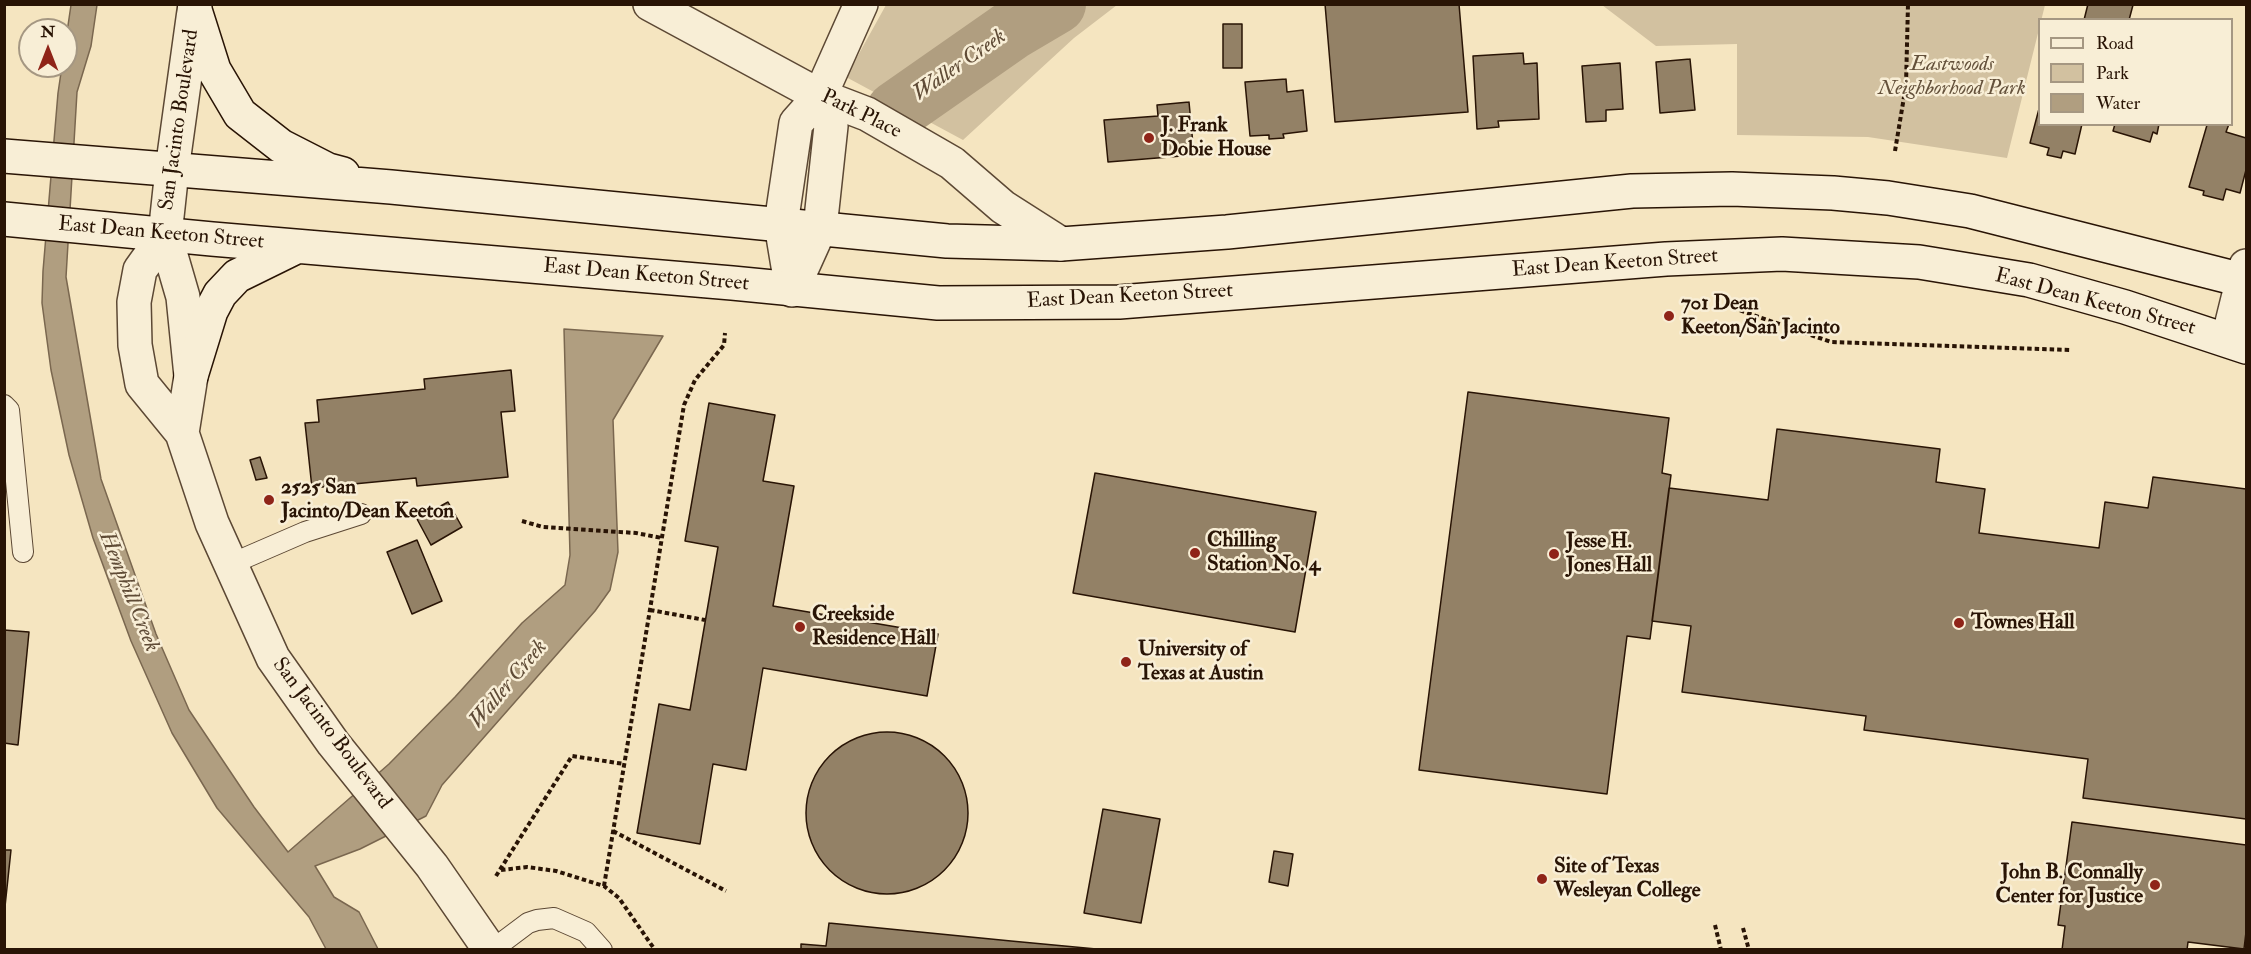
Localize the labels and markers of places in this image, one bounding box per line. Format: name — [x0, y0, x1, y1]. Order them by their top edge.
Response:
place label: J. Frank Dobie House — [1161, 113, 1271, 163]
marker: J. Frank Dobie House — [1142, 131, 1156, 145]
place label: 701 Dean Keeton/San Jacinto — [1681, 291, 1840, 341]
marker: 701 Dean Keeton/San Jacinto — [1662, 309, 1676, 323]
place label: 2525 San Jacinto/Dean Keeton — [281, 475, 454, 525]
marker: 2525 San Jacinto/Dean Keeton — [262, 493, 276, 507]
place label: Chilling Station No. 4 — [1207, 528, 1320, 578]
place label: Jesse H. Jones Hall — [1566, 529, 1652, 579]
marker: Chilling Station No. 4 — [1188, 546, 1202, 560]
marker: Jesse H. Jones Hall — [1547, 547, 1561, 561]
place label: Creekside Residence Hall — [812, 602, 936, 652]
place label: Townes Hall — [1971, 610, 2075, 636]
marker: Townes Hall — [1952, 616, 1966, 630]
marker: Creekside Residence Hall — [793, 620, 807, 634]
place label: University of Texas at Austin — [1138, 637, 1264, 687]
marker: University of Texas at Austin — [1119, 655, 1133, 669]
place label: Site of Texas Wesleyan College — [1554, 854, 1700, 904]
place label: John B. Connally Center for Justice — [1996, 860, 2143, 910]
marker: Site of Texas Wesleyan College — [1535, 872, 1549, 886]
marker: John B. Connally Center for Justice — [2148, 878, 2162, 892]

